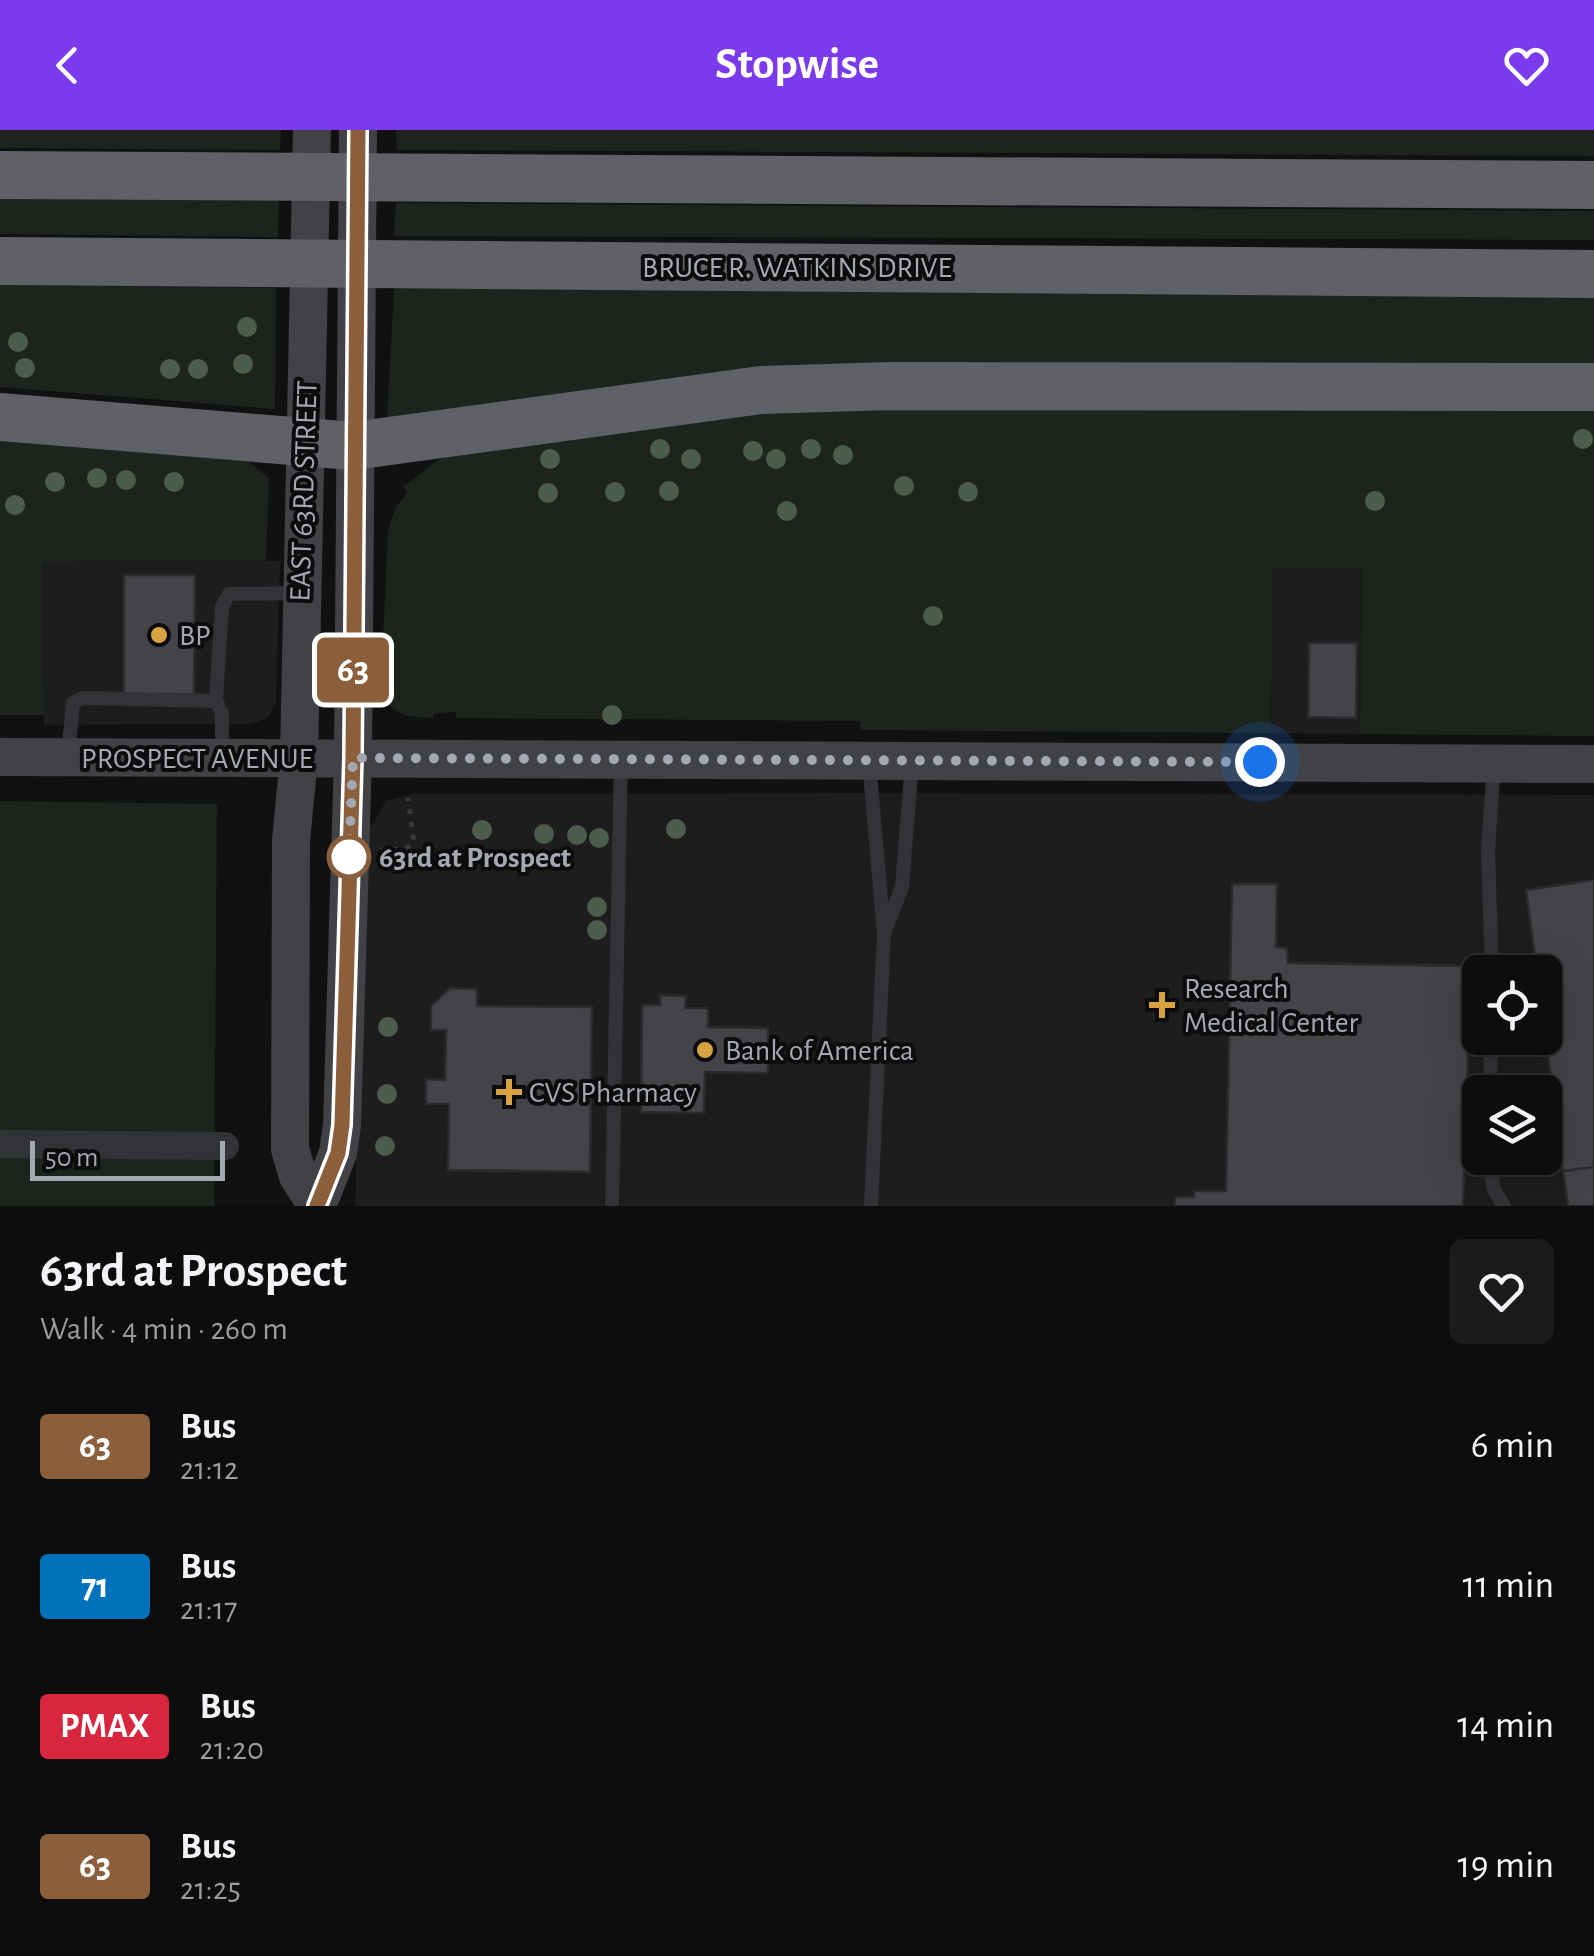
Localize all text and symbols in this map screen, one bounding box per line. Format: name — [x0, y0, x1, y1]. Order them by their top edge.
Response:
icon: back — [40, 38, 95, 93]
icon: heart — [1499, 38, 1554, 93]
text: Stopwise — [715, 42, 879, 87]
street label: BRUCE R. WATKINS DRIVE — [642, 253, 952, 283]
street label: EAST 63RD STREET — [285, 380, 323, 602]
place label: BP — [179, 621, 211, 651]
marker: BP — [148, 624, 170, 646]
line badge: 63 — [308, 638, 398, 702]
text: 63 — [337, 653, 369, 688]
your location — [1235, 737, 1285, 787]
street label: PROSPECT AVENUE — [81, 744, 313, 774]
marker: 63rd at Prospect — [328, 836, 370, 878]
place label: 63rd at Prospect — [379, 843, 571, 873]
map controls — [1462, 955, 1562, 1175]
button: locate — [1462, 955, 1562, 1055]
place label: Research Medical Center — [1184, 974, 1358, 1038]
marker: Research Medical Center — [1149, 992, 1175, 1018]
place label: Bank of America — [725, 1036, 914, 1066]
marker: Bank of America — [694, 1039, 716, 1061]
button: layers — [1462, 1075, 1562, 1175]
place label: CVS Pharmacy — [529, 1078, 697, 1108]
marker: CVS Pharmacy — [498, 1081, 520, 1103]
scale bar — [30, 1136, 225, 1180]
text: 50 m — [45, 1144, 99, 1172]
button: heart — [1449, 1239, 1554, 1344]
text: 63rd at Prospect — [40, 1248, 347, 1296]
text: Walk · 4 min · 260 m — [40, 1313, 288, 1345]
text: Bus — [180, 1408, 236, 1446]
text: 6 min — [1471, 1427, 1554, 1465]
text: 63 — [79, 1429, 111, 1464]
text: 21:12 — [180, 1453, 238, 1485]
text: Bus — [180, 1548, 236, 1586]
text: 11 min — [1462, 1567, 1554, 1605]
text: 71 — [81, 1569, 109, 1604]
text: 21:17 — [180, 1593, 237, 1625]
text: Bus — [199, 1688, 256, 1726]
text: 14 min — [1457, 1707, 1554, 1745]
text: PMAX — [60, 1709, 149, 1744]
text: 21:20 — [199, 1733, 264, 1765]
text: Bus — [180, 1828, 236, 1866]
text: 19 min — [1458, 1847, 1554, 1885]
text: 63 — [79, 1849, 111, 1884]
text: 21:25 — [180, 1873, 241, 1905]

